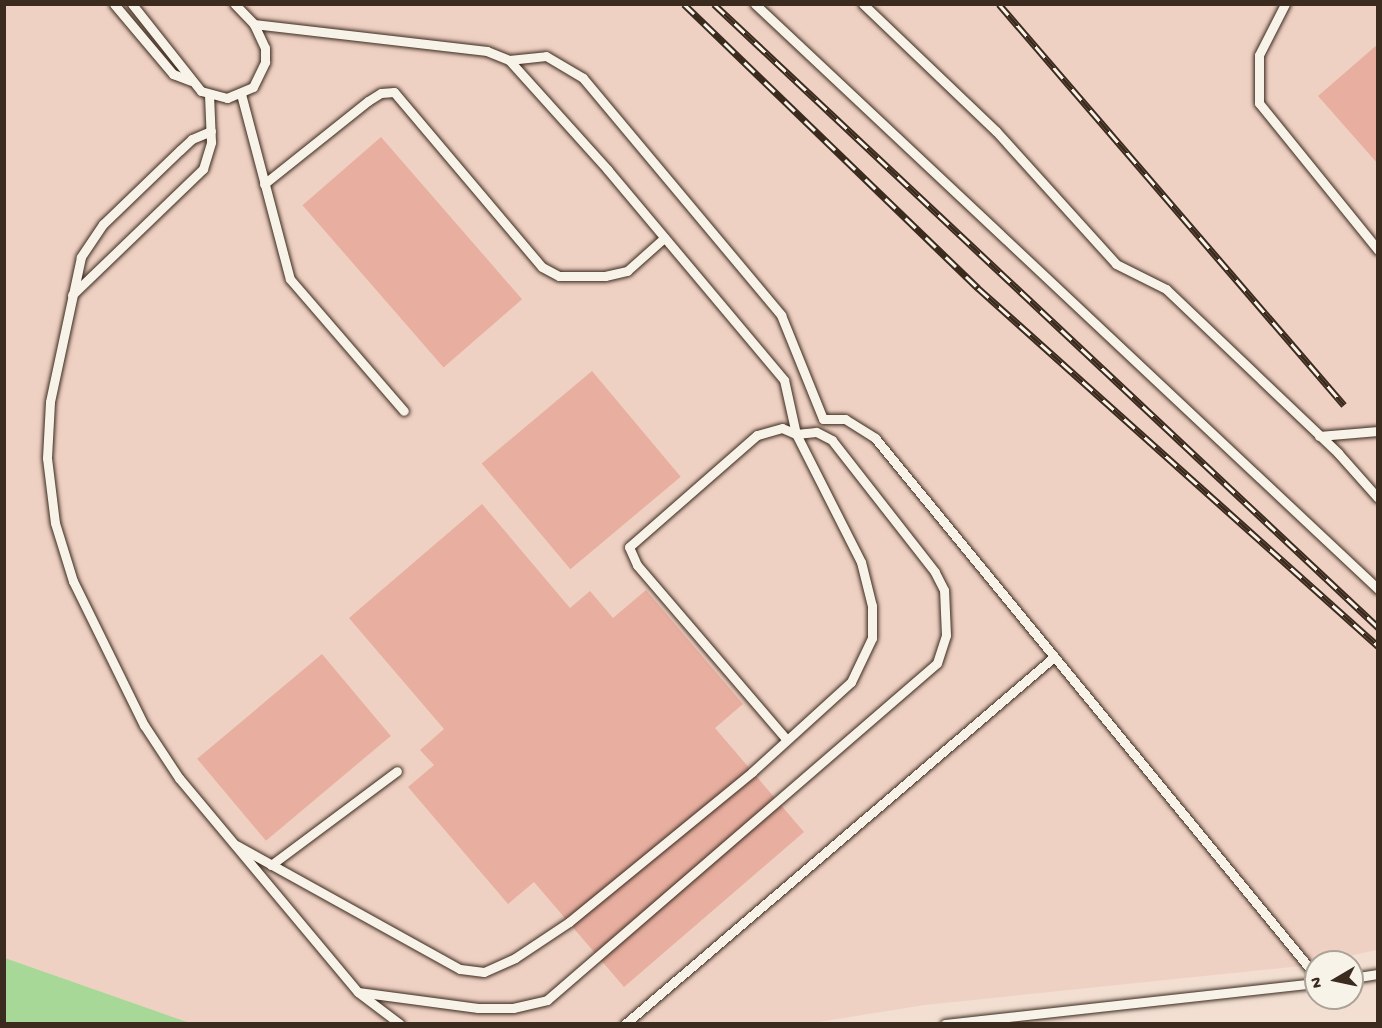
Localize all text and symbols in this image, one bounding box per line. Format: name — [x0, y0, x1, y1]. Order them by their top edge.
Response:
north arrow — [1304, 950, 1364, 1010]
text: N — [1308, 976, 1328, 989]

